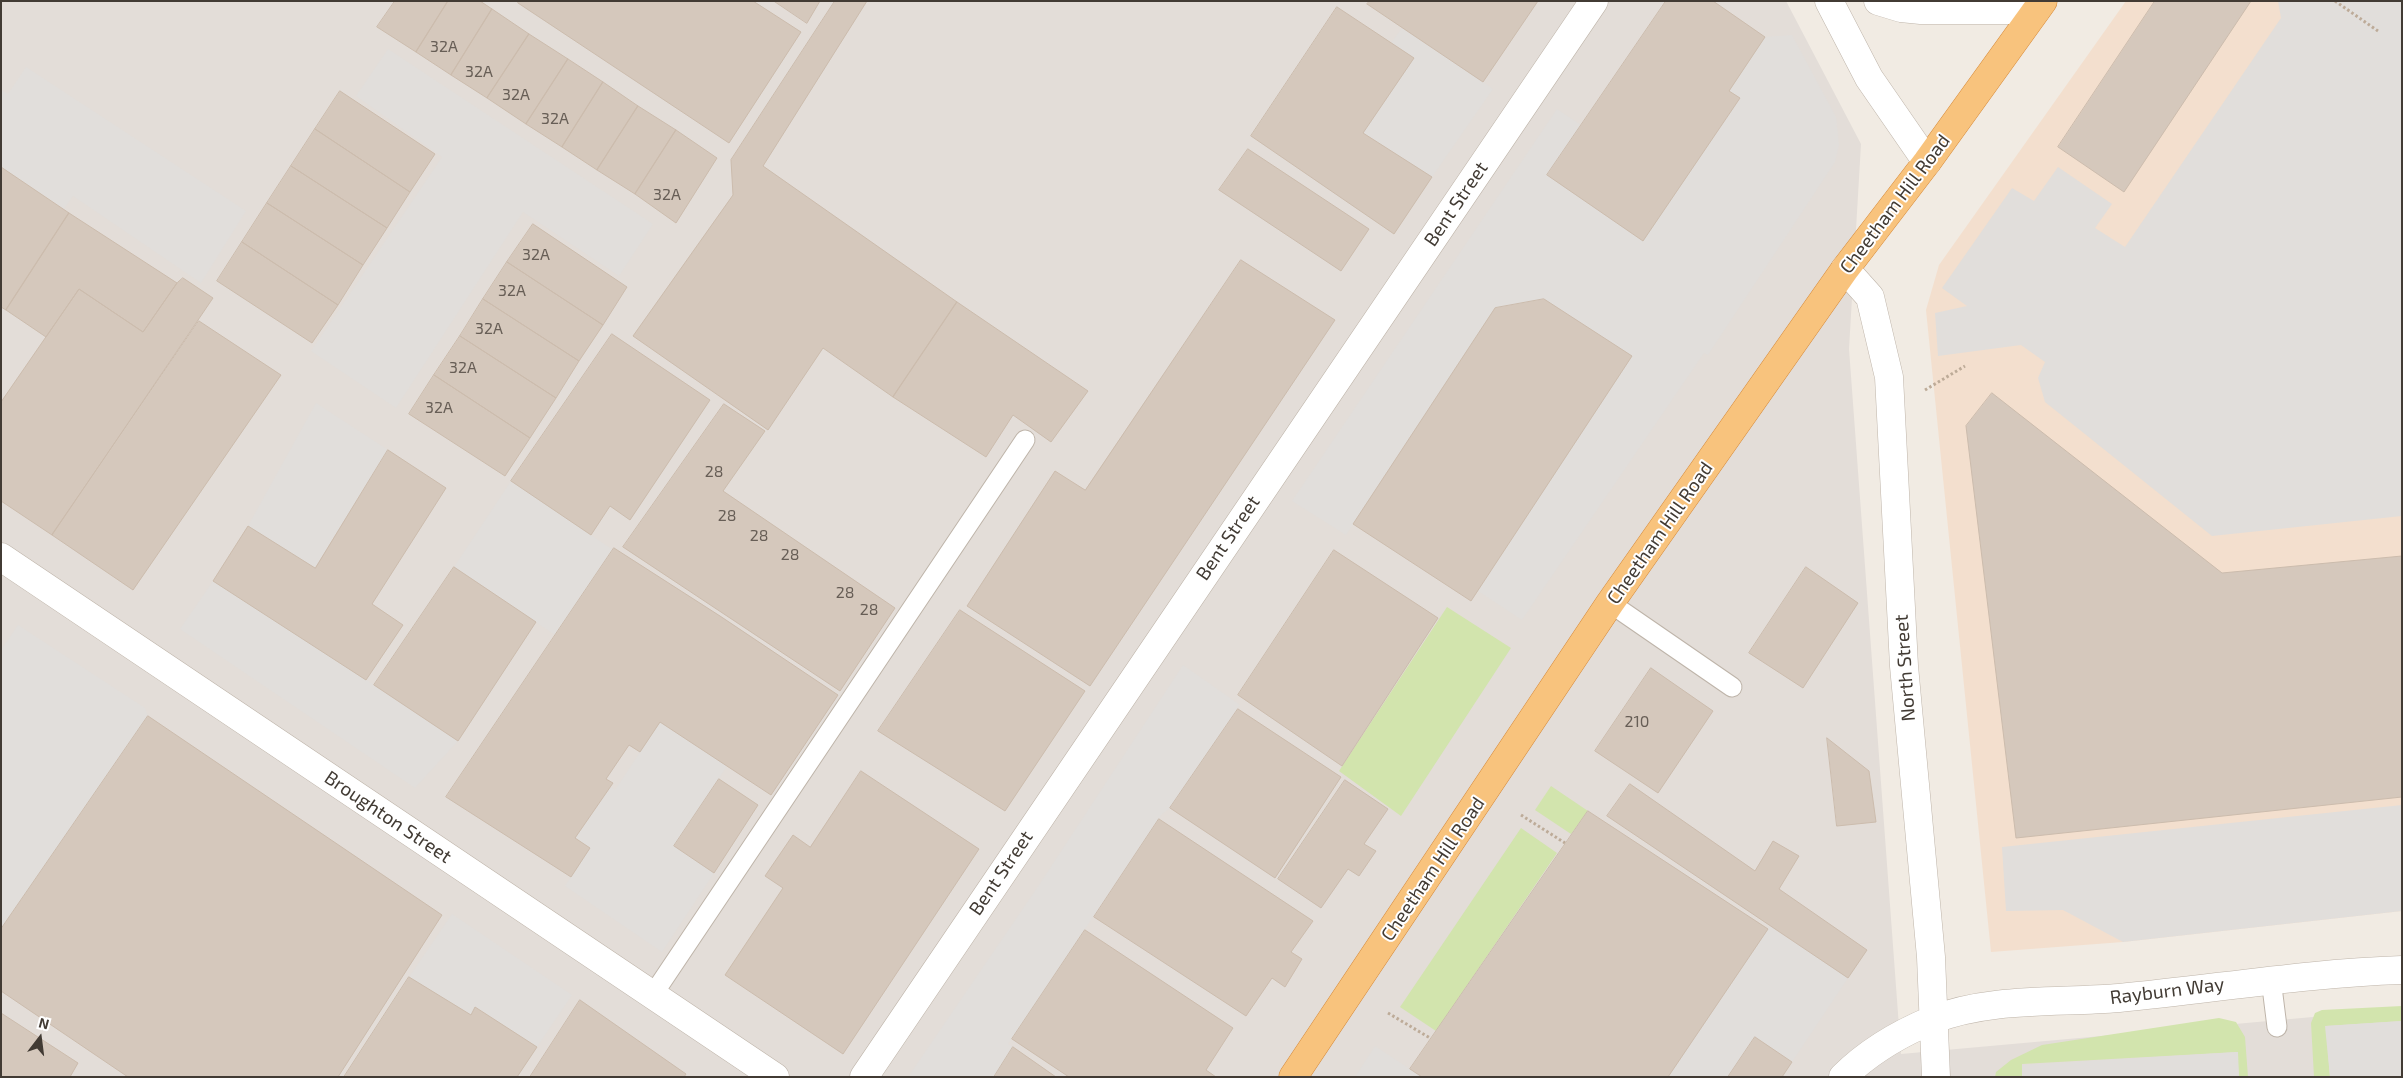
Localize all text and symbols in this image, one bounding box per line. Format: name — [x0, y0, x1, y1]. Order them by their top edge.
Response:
house number: 32A — [430, 37, 458, 57]
house number: 32A — [465, 62, 493, 82]
house number: 32A — [502, 85, 530, 105]
house number: 32A — [541, 109, 569, 129]
street label: Cheetham Hill Road — [1835, 130, 1955, 278]
street label: Bent Street — [1419, 157, 1493, 251]
house number: 32A — [653, 185, 681, 205]
house number: 32A — [522, 245, 550, 265]
house number: 32A — [498, 281, 526, 301]
house number: 32A — [475, 319, 503, 339]
house number: 32A — [449, 358, 477, 378]
house number: 32A — [425, 398, 453, 418]
street label: Cheetham Hill Road — [1602, 457, 1718, 609]
house number: 28 — [705, 462, 723, 482]
street label: Bent Street — [1191, 491, 1265, 585]
house number: 28 — [718, 506, 736, 526]
house number: 28 — [750, 526, 768, 546]
house number: 28 — [781, 545, 799, 565]
house number: 28 — [836, 583, 854, 603]
house number: 28 — [860, 600, 878, 620]
street label: North Street — [1890, 614, 1920, 722]
house number: 210 — [1624, 712, 1650, 732]
street label: Broughton Street — [320, 766, 456, 868]
street label: Cheetham Hill Road — [1376, 793, 1490, 945]
street label: Bent Street — [964, 826, 1038, 920]
street label: Rayburn Way — [2109, 973, 2225, 1009]
north arrow — [15, 1013, 65, 1063]
text: N — [37, 1014, 51, 1033]

